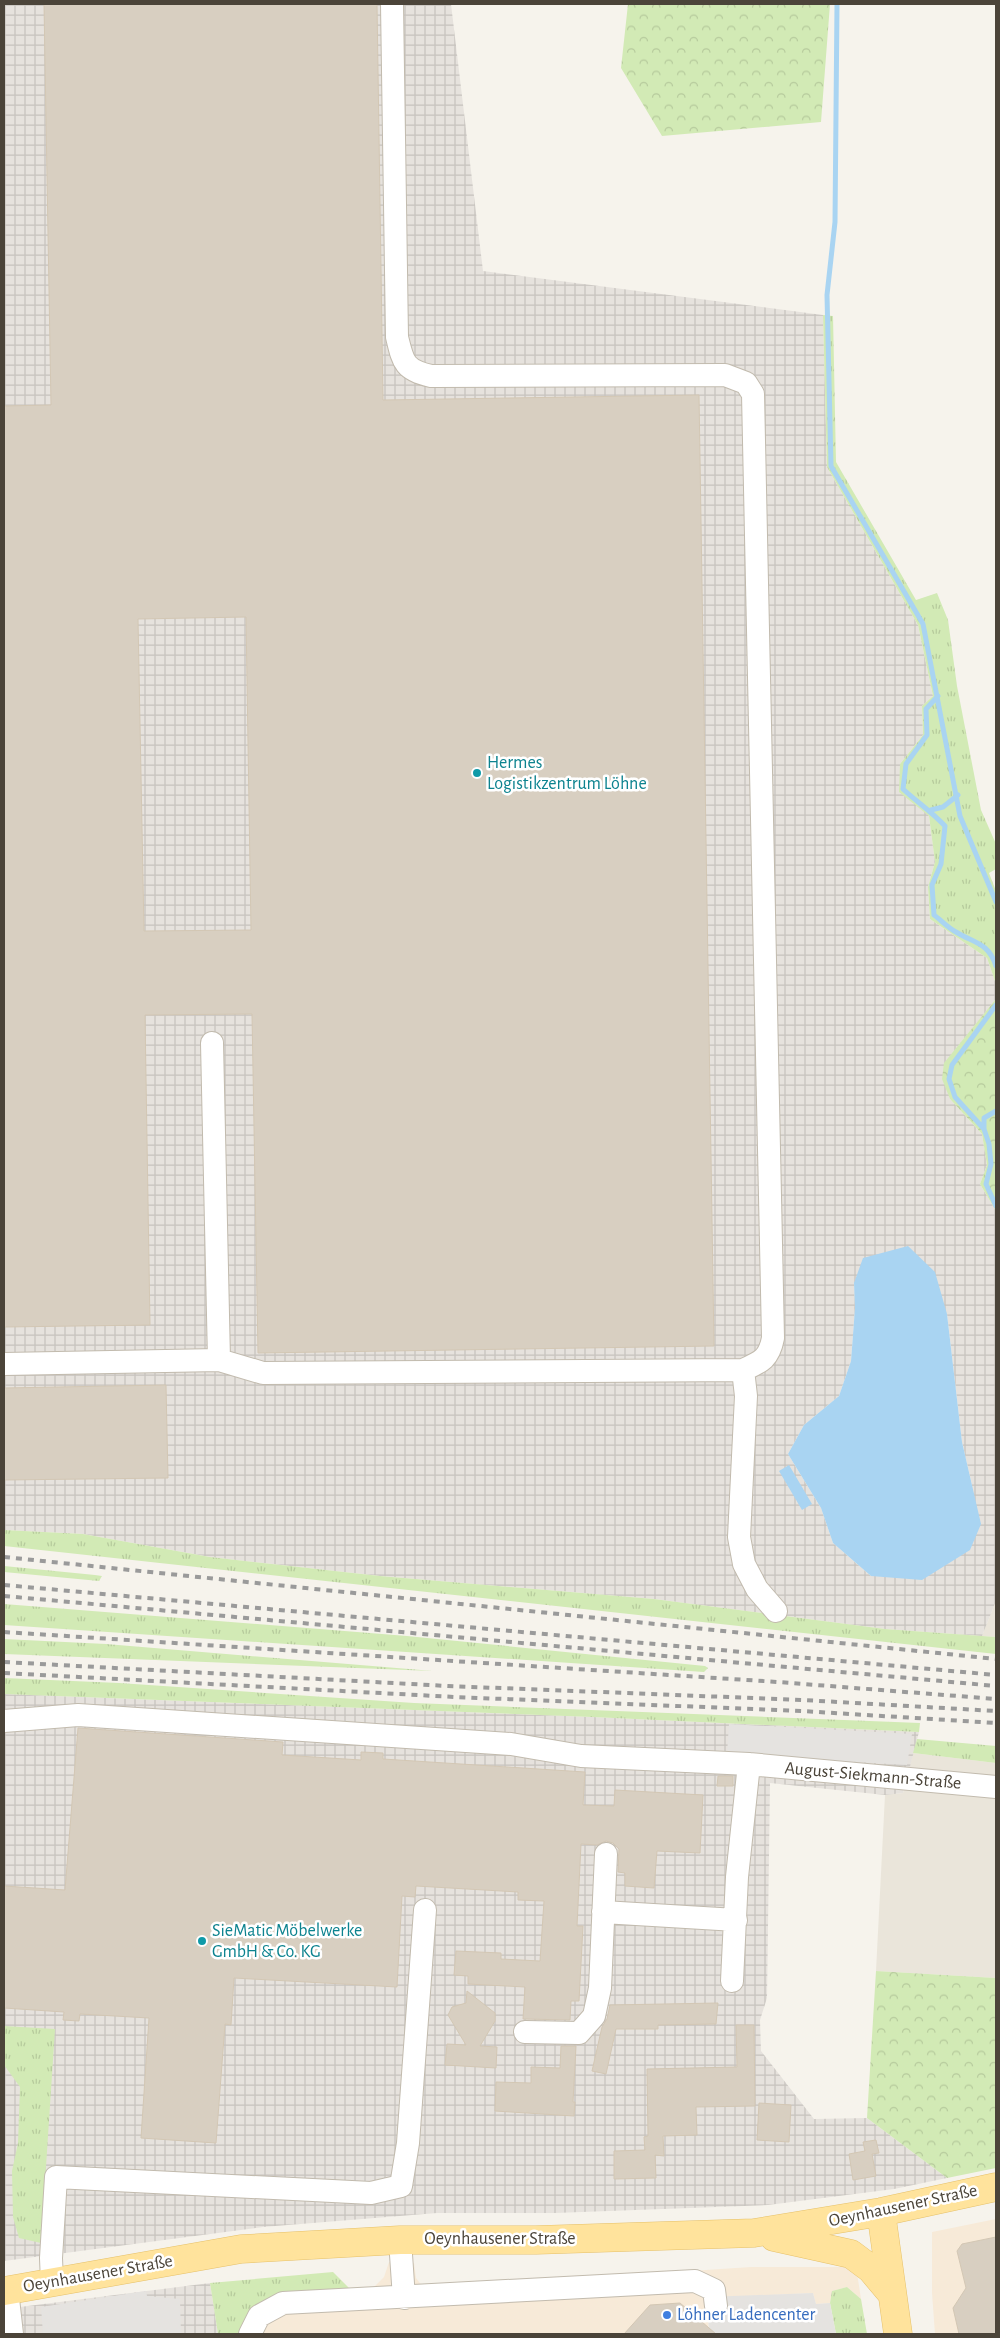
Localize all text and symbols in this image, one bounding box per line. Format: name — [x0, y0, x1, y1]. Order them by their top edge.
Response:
place label: Hermes Logistikzentrum Löhne — [487, 754, 647, 793]
marker: Hermes Logistikzentrum Löhne — [471, 767, 483, 779]
street label: August-Siekmann-Straße — [784, 1759, 962, 1793]
place label: SieMatic Möbelwerke GmbH & Co. KG — [212, 1922, 362, 1961]
marker: SieMatic Möbelwerke GmbH & Co. KG — [196, 1935, 208, 1947]
street label: Oeynhausener Straße — [827, 2181, 979, 2231]
street label: Oeynhausener Straße — [424, 2230, 576, 2248]
street label: Oeynhausener Straße — [22, 2252, 174, 2296]
place label: Löhner Ladencenter — [677, 2306, 816, 2324]
marker: Löhner Ladencenter — [661, 2309, 673, 2321]

